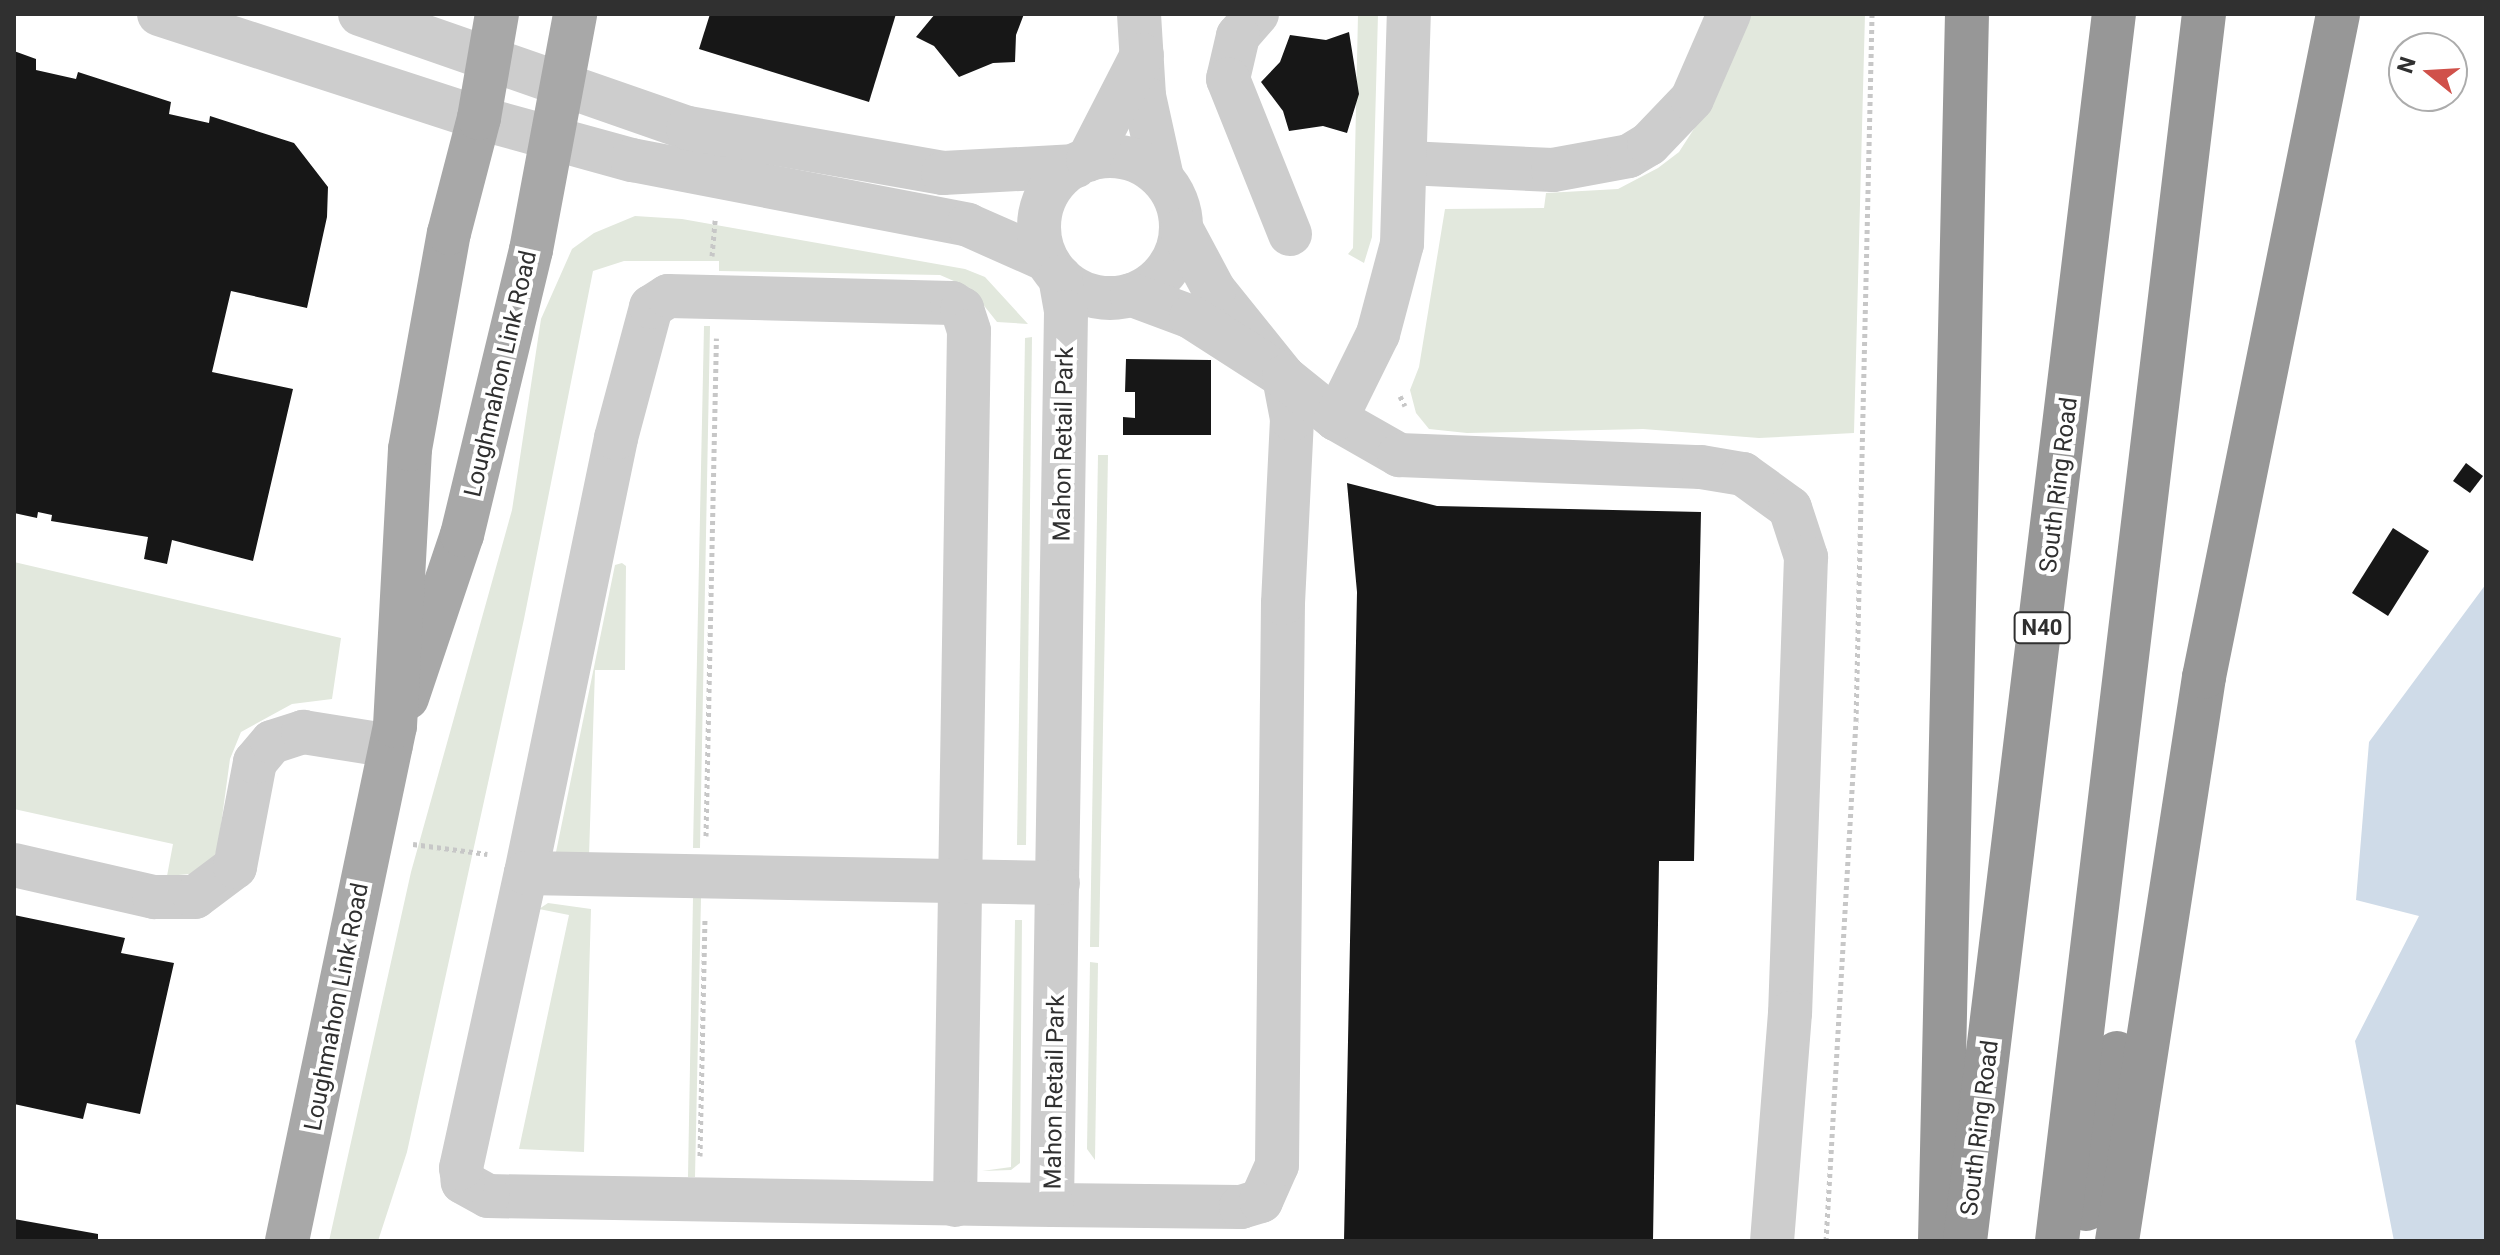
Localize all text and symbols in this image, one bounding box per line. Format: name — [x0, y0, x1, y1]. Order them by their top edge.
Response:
north arrow — [2388, 32, 2468, 112]
text: N — [2392, 54, 2421, 76]
street label: Loughmahon Link Road — [459, 248, 543, 500]
street label: Mahon Retail Park — [1048, 346, 1080, 542]
street label: South Ring Road — [2034, 396, 2084, 574]
road number: N40 — [2012, 610, 2072, 646]
street label: Loughmahon Link Road — [299, 881, 375, 1133]
street label: Mahon Retail Park — [1039, 994, 1071, 1190]
street label: South Ring Road — [1955, 1039, 2005, 1217]

